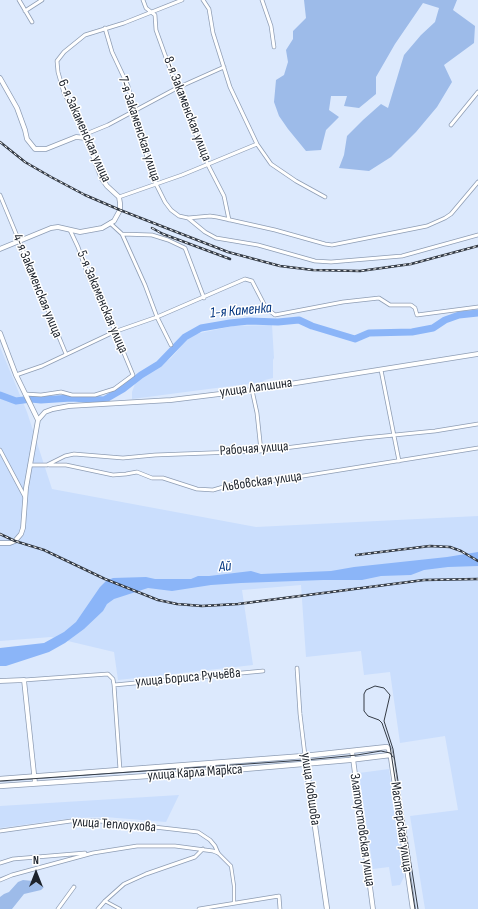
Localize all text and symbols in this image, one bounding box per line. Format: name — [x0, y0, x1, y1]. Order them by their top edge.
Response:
street label: 8-я Закаменская улица — [159, 54, 215, 164]
street label: 7-я Закаменская улица — [114, 74, 164, 184]
street label: 6-я Закаменская улица — [54, 77, 114, 185]
street label: 4-я Закаменская улица — [9, 232, 65, 340]
street label: 5-я Закаменская улица — [73, 248, 131, 356]
water label: 1-я Каменка — [209, 299, 273, 323]
street label: улица Лапшина — [219, 375, 293, 401]
street label: Рабочая улица — [219, 438, 289, 460]
street label: Львовская улица — [221, 468, 303, 496]
water label: Ай — [218, 557, 232, 577]
street label: улица Бориса Ручьёва — [135, 665, 241, 691]
street label: улица Ковшова — [297, 752, 323, 826]
street label: улица Карла Маркса — [147, 761, 243, 785]
street label: Златоустовская улица — [346, 772, 378, 888]
street label: Мастерская улица — [386, 781, 416, 873]
street label: улица Теплоухова — [72, 814, 156, 836]
north arrow — [16, 853, 56, 893]
text: N — [33, 854, 39, 867]

